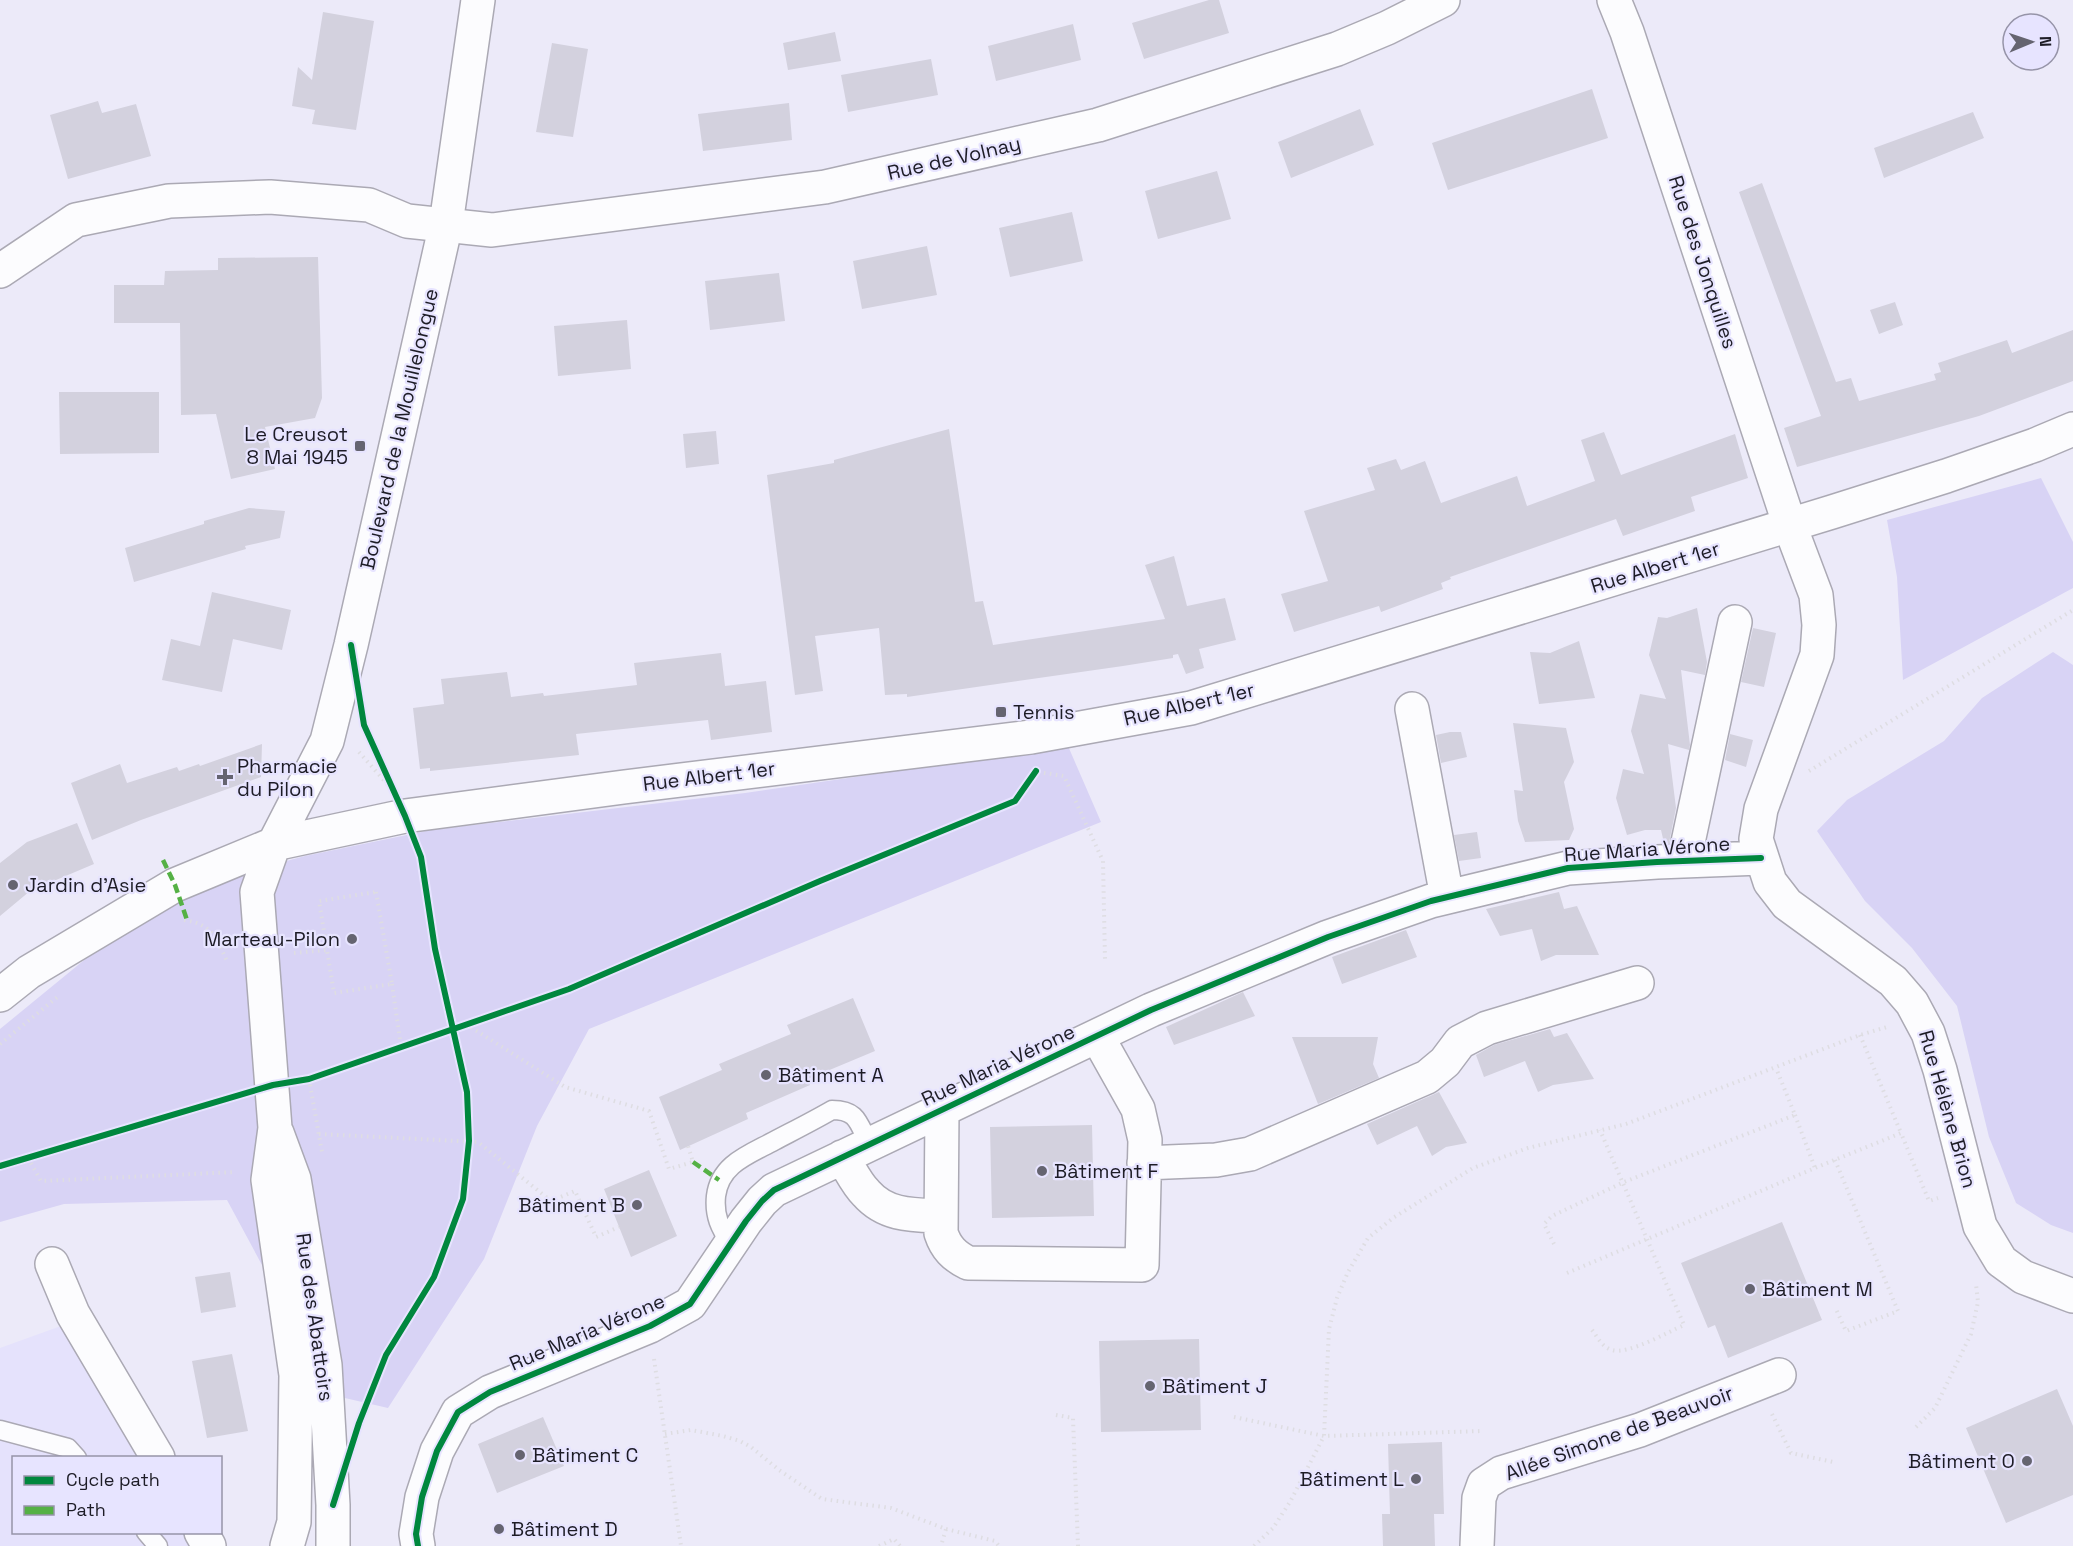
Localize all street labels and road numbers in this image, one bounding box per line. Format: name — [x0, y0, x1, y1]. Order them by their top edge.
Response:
street label: Rue de Volnay — [885, 130, 1023, 186]
street label: Rue des Jonquilles — [1663, 172, 1743, 352]
street label: Boulevard de la Mouillelongue — [354, 286, 444, 572]
street label: Rue Albert 1er — [1587, 535, 1723, 599]
street label: Rue Albert 1er — [1121, 676, 1257, 732]
street label: Rue Albert 1er — [641, 755, 777, 797]
street label: Rue Maria Vérone — [1563, 830, 1731, 868]
street label: Rue Maria Vérone — [917, 1018, 1079, 1112]
street label: Rue Hélène Brion — [1913, 1027, 1983, 1191]
street label: Rue des Abattoirs — [290, 1231, 340, 1403]
street label: Rue Maria Vérone — [505, 1287, 669, 1377]
street label: Allée Simone de Beauvoir — [1501, 1380, 1737, 1486]

